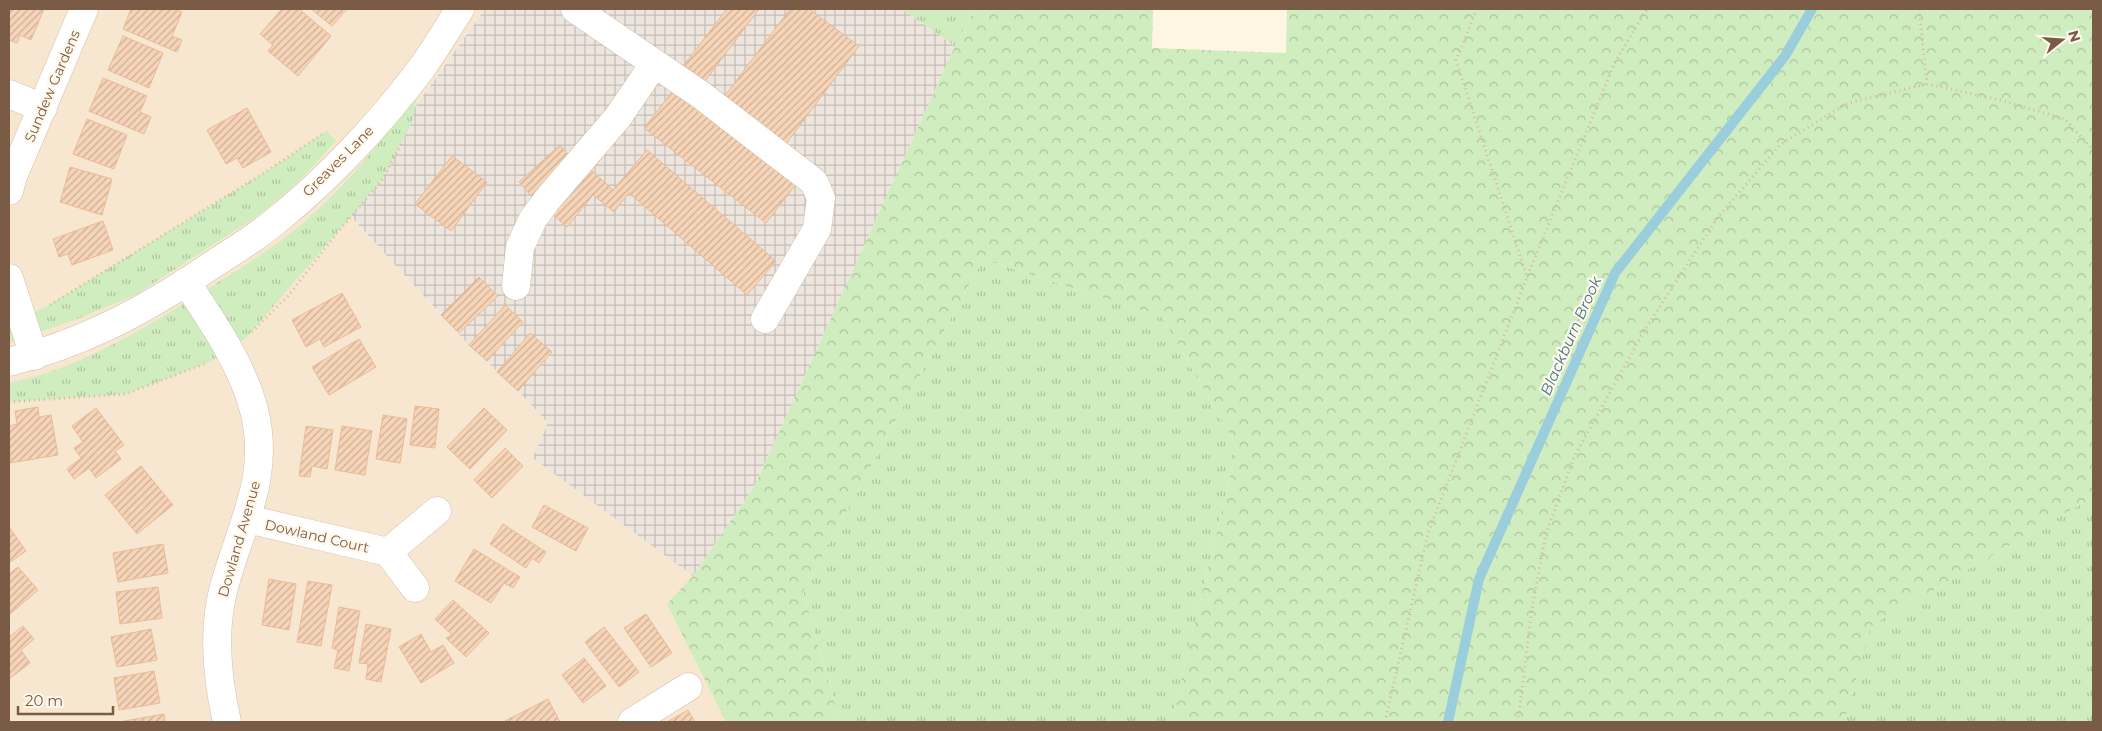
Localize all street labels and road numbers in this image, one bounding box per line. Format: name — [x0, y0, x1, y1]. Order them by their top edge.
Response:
street label: Sundew Gardens — [20, 27, 84, 145]
street label: Greaves Lane — [299, 122, 377, 200]
street label: Dowland Avenue — [214, 479, 264, 599]
street label: Dowland Court — [263, 515, 371, 557]

